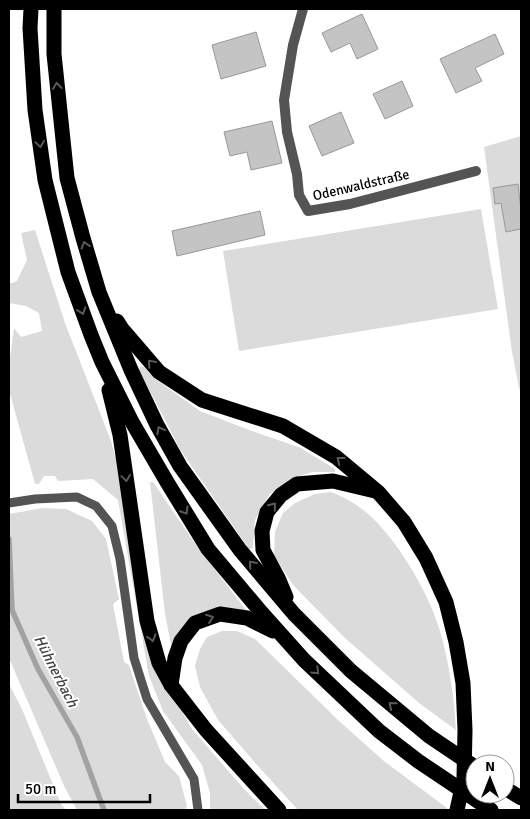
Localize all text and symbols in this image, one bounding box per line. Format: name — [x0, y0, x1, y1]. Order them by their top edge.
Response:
one-way arrow — [52, 82, 63, 90]
one-way arrow — [34, 141, 45, 149]
street label: Odenwaldstraße — [311, 166, 411, 204]
one-way arrow — [81, 242, 91, 250]
one-way arrow — [76, 306, 86, 314]
one-way arrow — [148, 359, 157, 368]
one-way arrow — [156, 426, 166, 435]
one-way arrow — [337, 458, 346, 466]
one-way arrow — [121, 473, 131, 482]
one-way arrow — [267, 503, 275, 512]
one-way arrow — [179, 506, 188, 515]
one-way arrow — [248, 560, 257, 569]
one-way arrow — [205, 614, 214, 624]
water label: Hühnerbach — [30, 632, 82, 711]
one-way arrow — [146, 633, 156, 642]
one-way arrow — [310, 665, 319, 674]
one-way arrow — [389, 702, 398, 711]
north arrow — [465, 754, 515, 804]
text: N — [485, 758, 495, 775]
scale bar — [18, 772, 150, 804]
text: 50 m — [25, 780, 56, 798]

